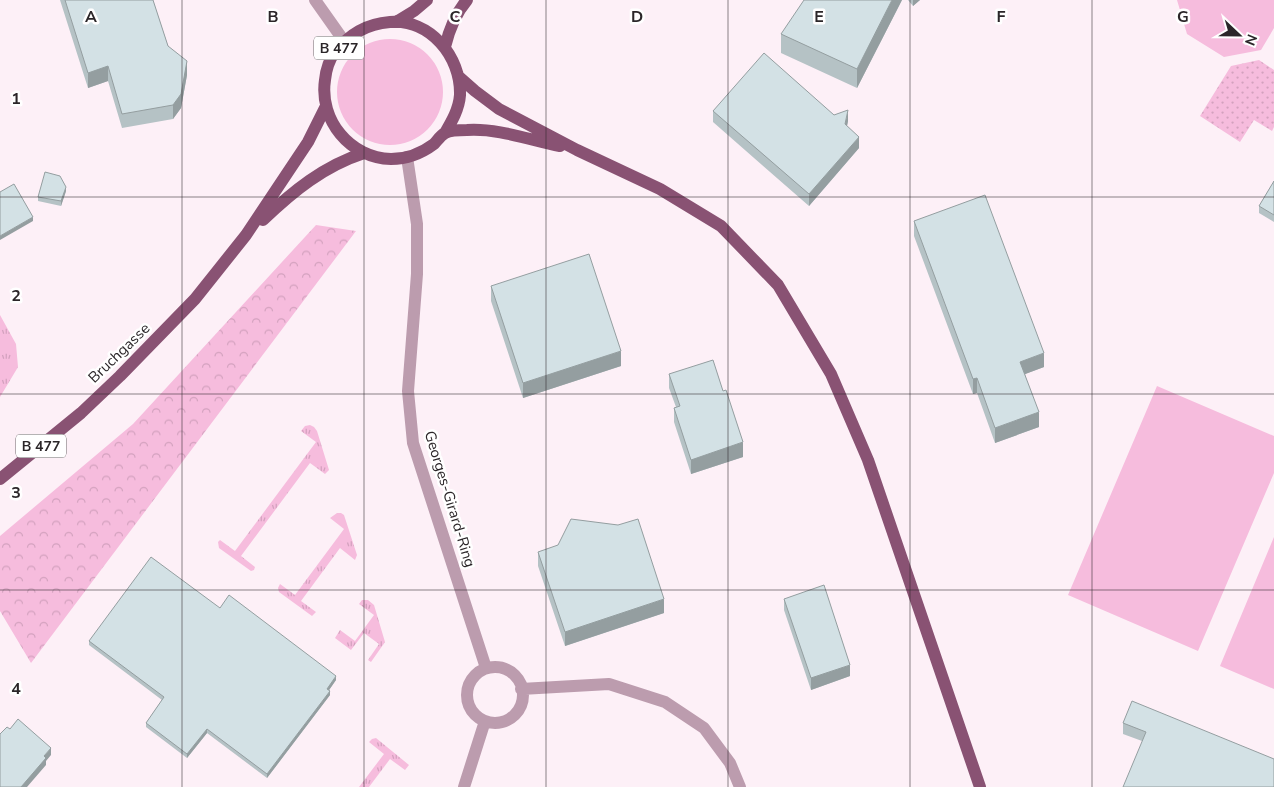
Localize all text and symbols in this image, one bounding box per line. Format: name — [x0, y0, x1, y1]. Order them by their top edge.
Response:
text: A — [85, 6, 97, 28]
text: B — [267, 6, 279, 28]
text: C — [450, 6, 461, 28]
text: D — [631, 6, 643, 28]
text: E — [814, 6, 824, 28]
text: F — [997, 6, 1006, 28]
text: G — [1177, 6, 1189, 28]
north arrow — [1214, 10, 1264, 60]
text: N — [1240, 31, 1261, 48]
road number: B 477 — [314, 36, 364, 59]
text: 1 — [11, 88, 21, 110]
text: 2 — [11, 285, 21, 307]
street label: Bruchgasse — [84, 319, 154, 387]
street label: Georges-Girard-Ring — [420, 428, 480, 570]
road number: B 477 — [16, 434, 66, 458]
text: 3 — [11, 482, 21, 504]
text: 4 — [11, 678, 21, 700]

